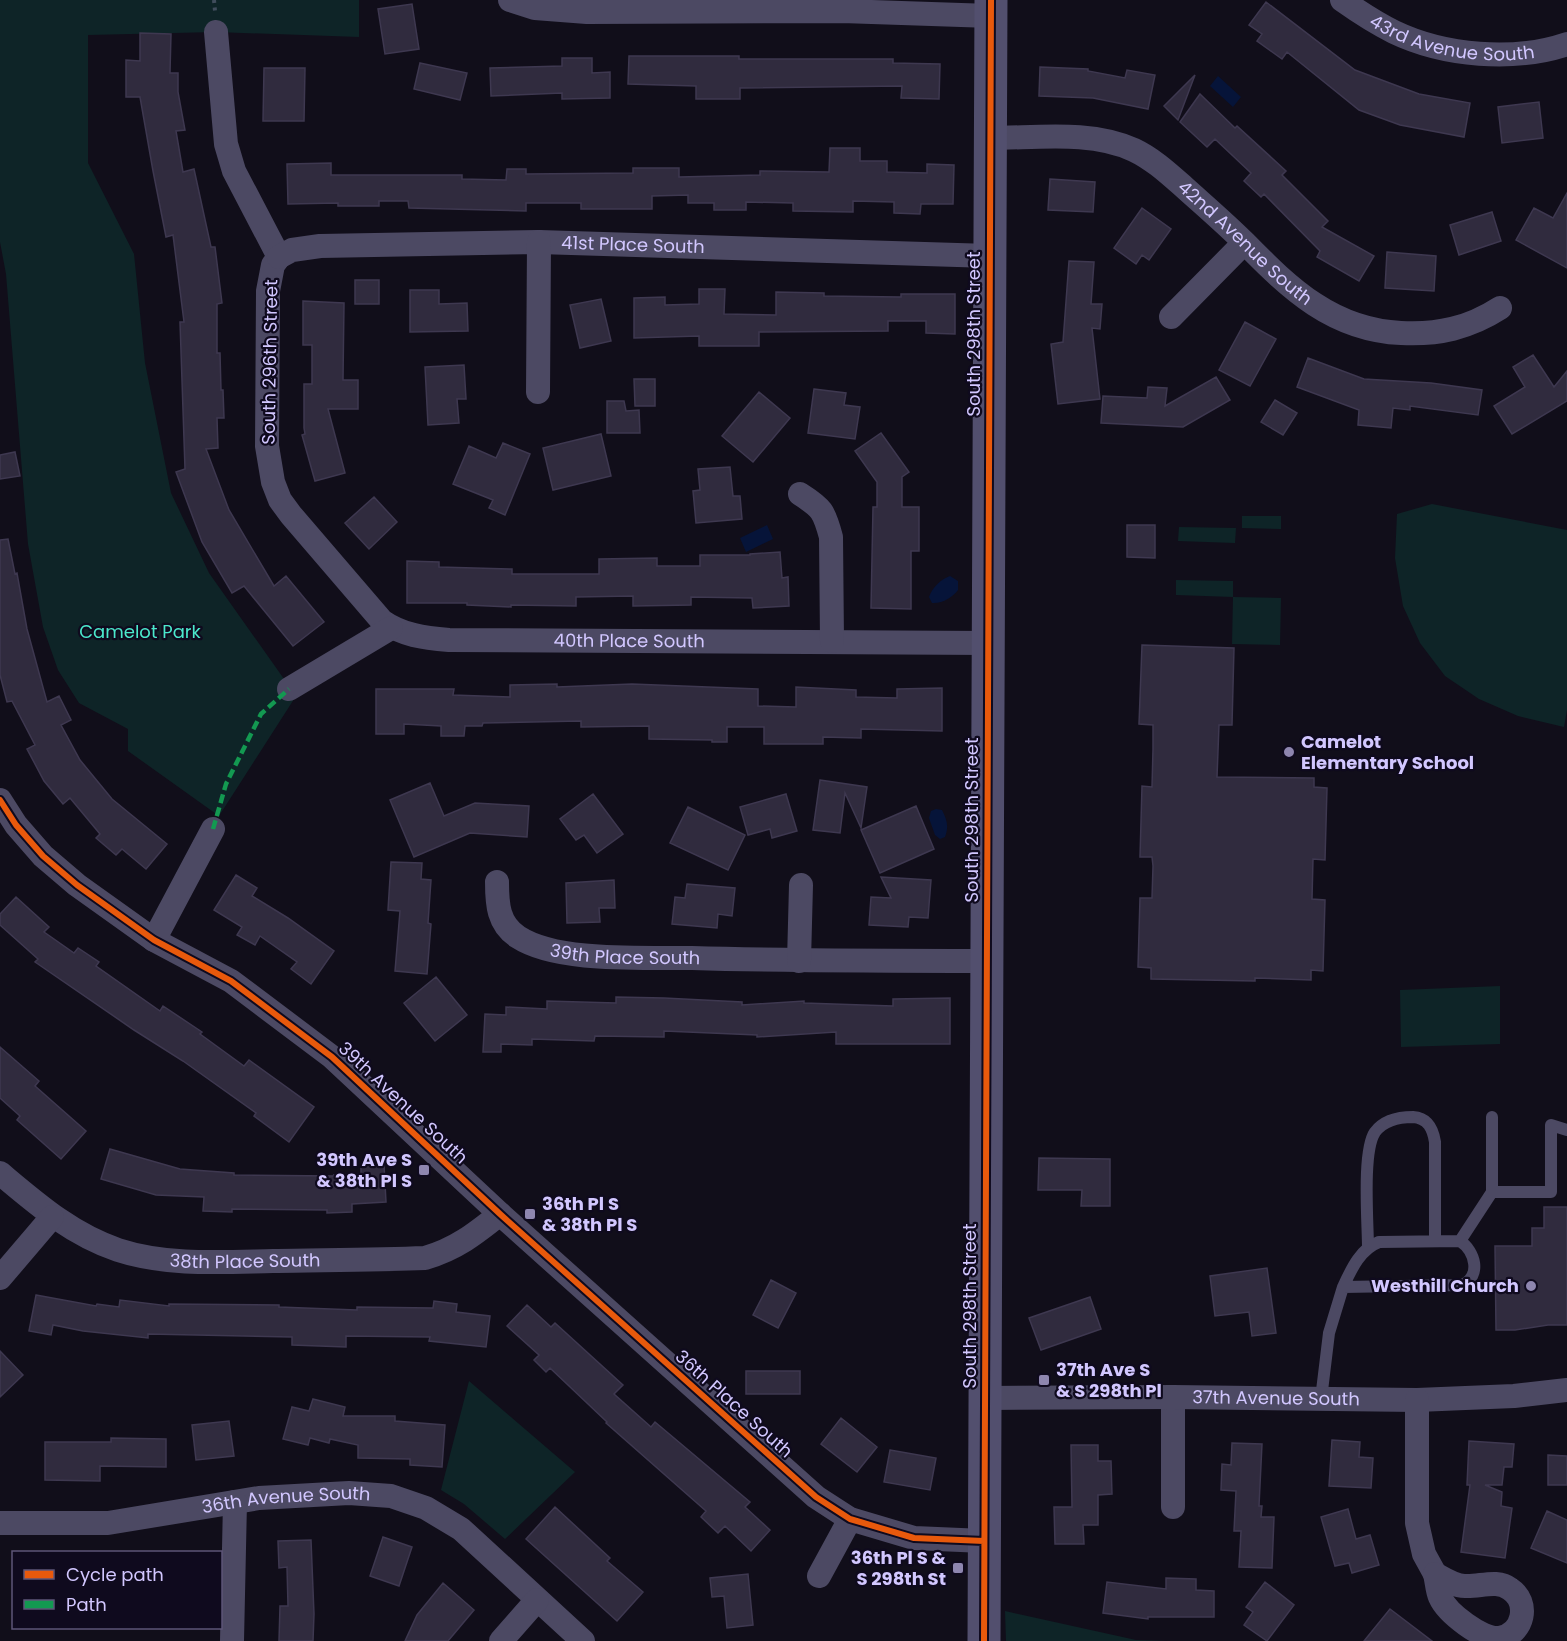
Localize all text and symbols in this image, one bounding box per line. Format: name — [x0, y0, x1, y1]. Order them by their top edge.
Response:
street label: 43rd Avenue South — [1365, 8, 1536, 66]
street label: 42nd Avenue South — [1173, 174, 1318, 311]
street label: 41st Place South — [561, 230, 705, 259]
street label: South 298th Street — [961, 251, 986, 417]
street label: South 296th Street — [256, 279, 283, 445]
park label: Camelot Park — [79, 619, 202, 644]
street label: 40th Place South — [554, 628, 705, 653]
place label: Camelot Elementary School — [1301, 729, 1474, 775]
street label: South 298th Street — [959, 737, 984, 903]
marker: Camelot Elementary School — [1282, 745, 1296, 759]
street label: 39th Place South — [548, 937, 701, 970]
street label: 39th Avenue South — [333, 1036, 474, 1169]
place label: 39th Ave S & 38th Pl S — [316, 1147, 412, 1193]
marker: 39th Ave S & 38th Pl S — [417, 1163, 431, 1177]
place label: 36th Pl S & 38th Pl S — [542, 1191, 637, 1237]
marker: 36th Pl S & 38th Pl S — [523, 1207, 537, 1221]
street label: South 298th Street — [957, 1223, 982, 1389]
street label: 38th Place South — [169, 1247, 321, 1274]
place label: Westhill Church — [1371, 1273, 1519, 1298]
marker: Westhill Church — [1524, 1279, 1538, 1293]
street label: 36th Place South — [670, 1344, 799, 1463]
place label: 37th Ave S & S 298th Pl — [1056, 1357, 1162, 1403]
marker: 37th Ave S & S 298th Pl — [1037, 1373, 1051, 1387]
street label: 37th Avenue South — [1192, 1384, 1360, 1411]
street label: 36th Avenue South — [200, 1480, 371, 1519]
place label: 36th Pl S & S 298th St — [851, 1545, 947, 1591]
legend — [12, 1551, 222, 1629]
marker: 36th Pl S & S 298th St — [951, 1561, 965, 1575]
text: Cycle path — [66, 1562, 164, 1587]
text: Path — [66, 1592, 107, 1617]

